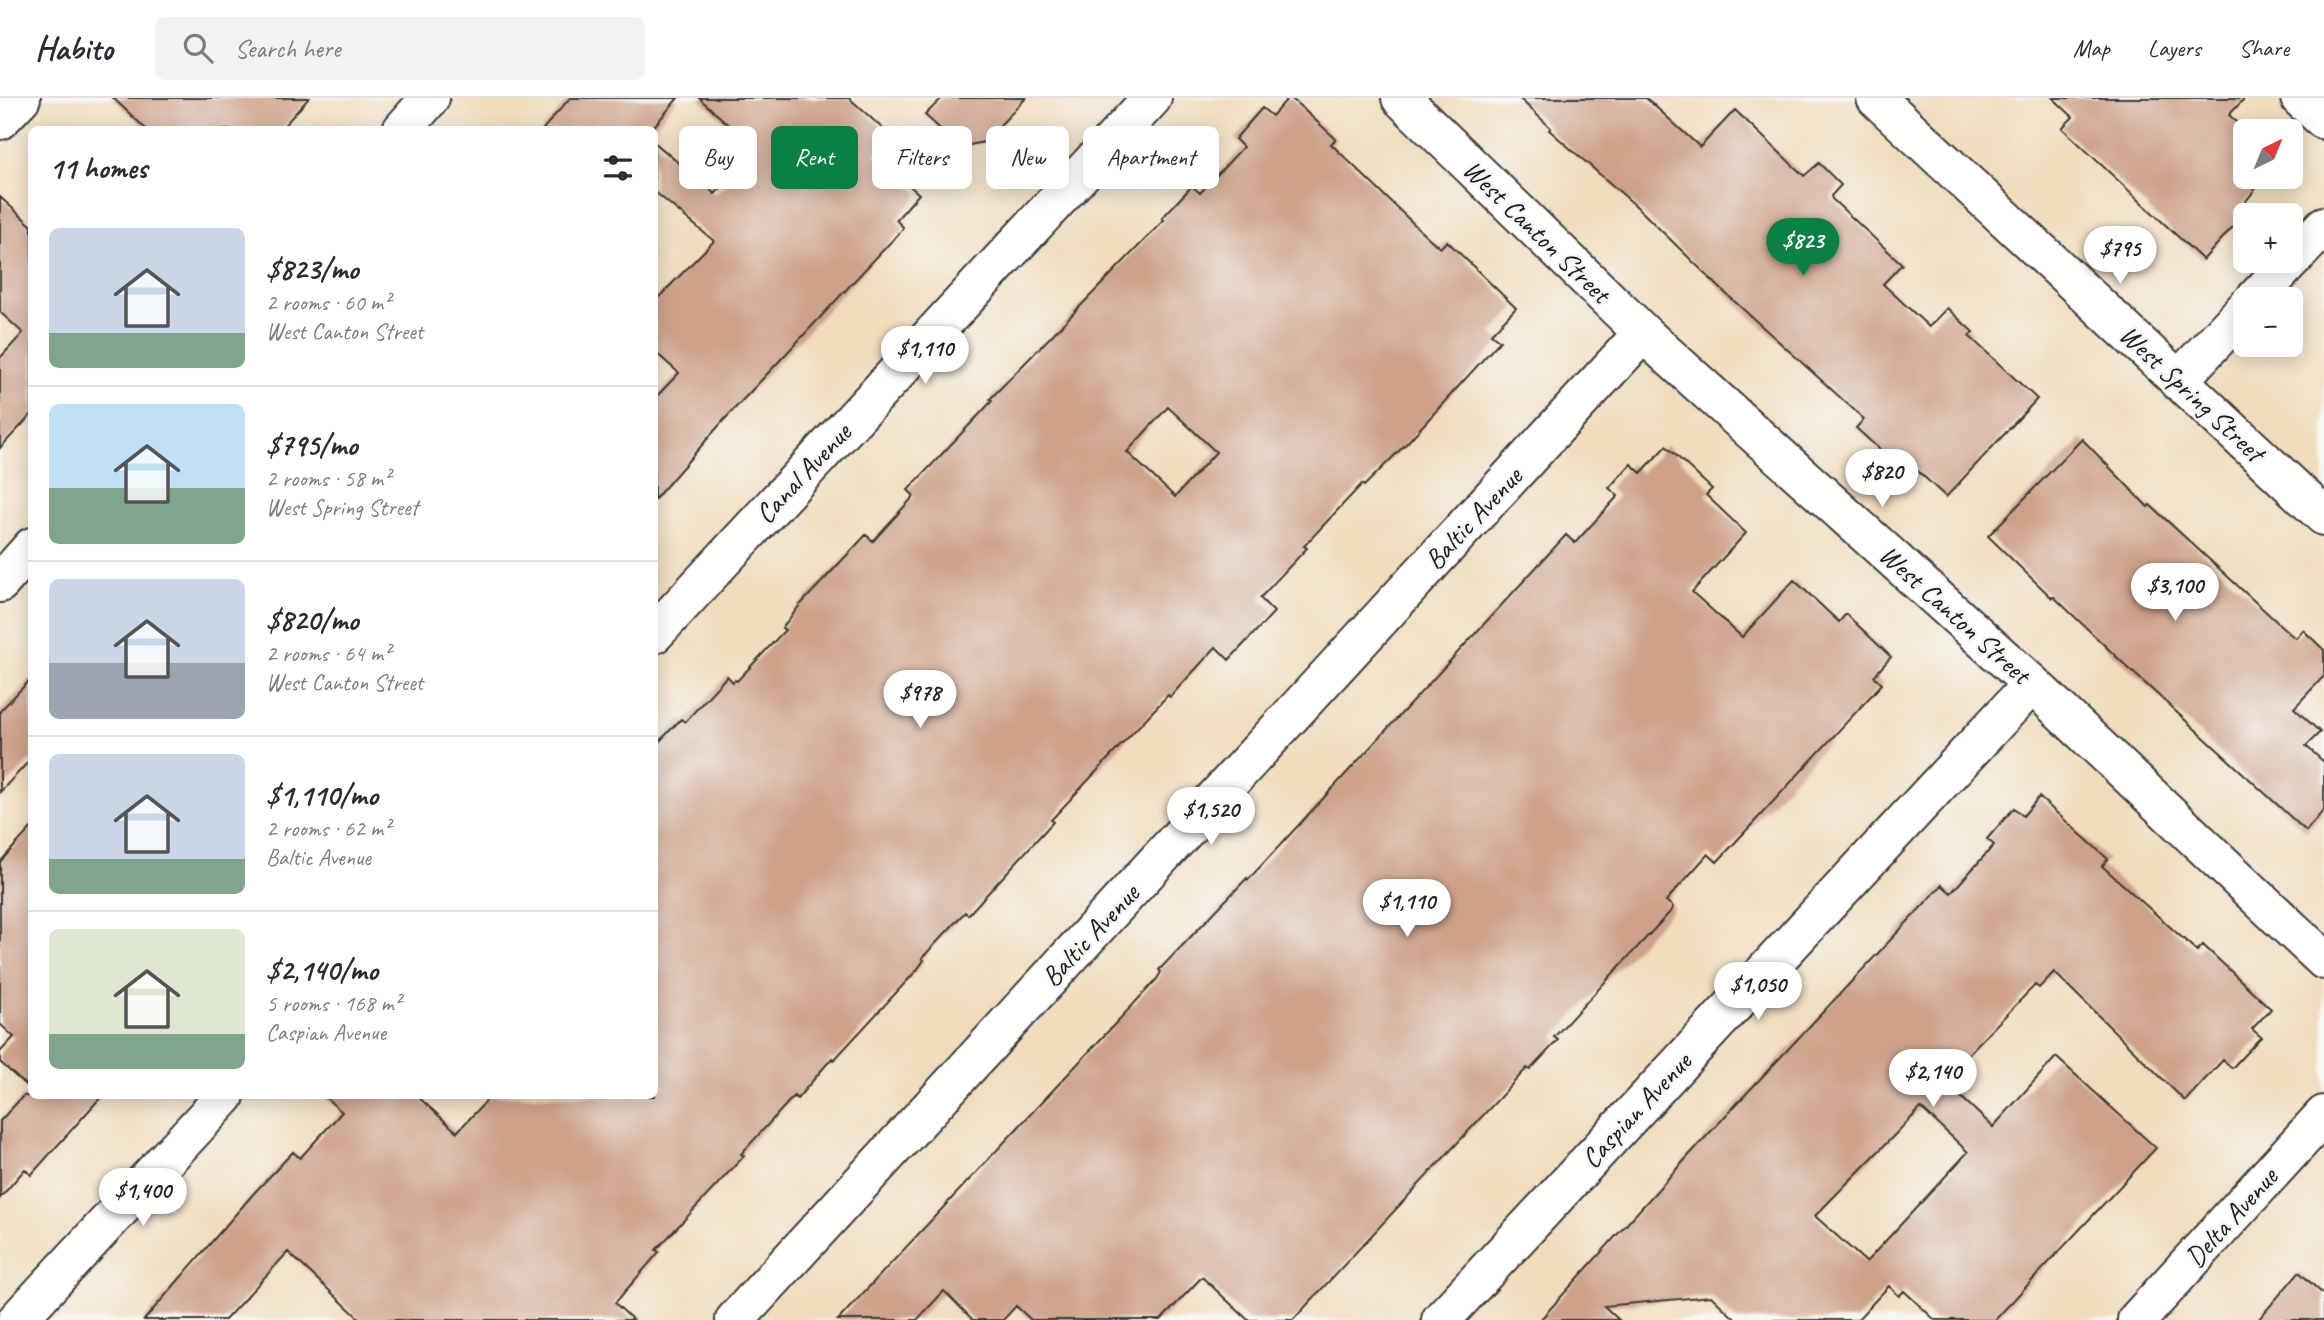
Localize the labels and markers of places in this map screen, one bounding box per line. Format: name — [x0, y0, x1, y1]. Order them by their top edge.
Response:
pin: $823 — [1762, 218, 1844, 278]
pin: $795 — [2079, 226, 2161, 286]
pin: $1,110 — [868, 327, 982, 386]
pin: $820 — [1841, 450, 1923, 509]
pin: $3,100 — [2118, 564, 2232, 623]
pin: $978 — [879, 670, 961, 730]
pin: $1,520 — [1154, 788, 1268, 847]
pin: $1,110 — [1350, 880, 1464, 939]
pin: $1,050 — [1701, 962, 1815, 1022]
pin: $2,140 — [1876, 1049, 1990, 1109]
pin: $1,400 — [86, 1168, 200, 1228]

